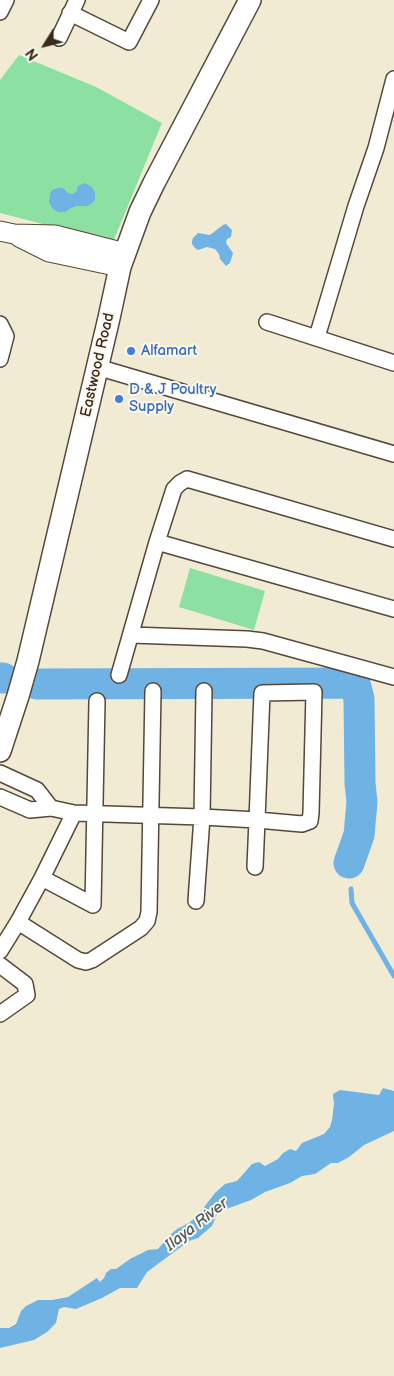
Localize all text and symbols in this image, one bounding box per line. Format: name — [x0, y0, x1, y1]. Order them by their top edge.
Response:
north arrow — [20, 20, 70, 70]
text: N — [22, 45, 42, 63]
street label: Eastwood Road — [77, 311, 119, 419]
place label: Alfamart — [141, 342, 197, 360]
marker: Alfamart — [125, 345, 137, 357]
place label: D & J Poultry Supply — [129, 381, 217, 416]
marker: D & J Poultry Supply — [113, 393, 125, 405]
water label: Ilaya River — [162, 1194, 232, 1256]

